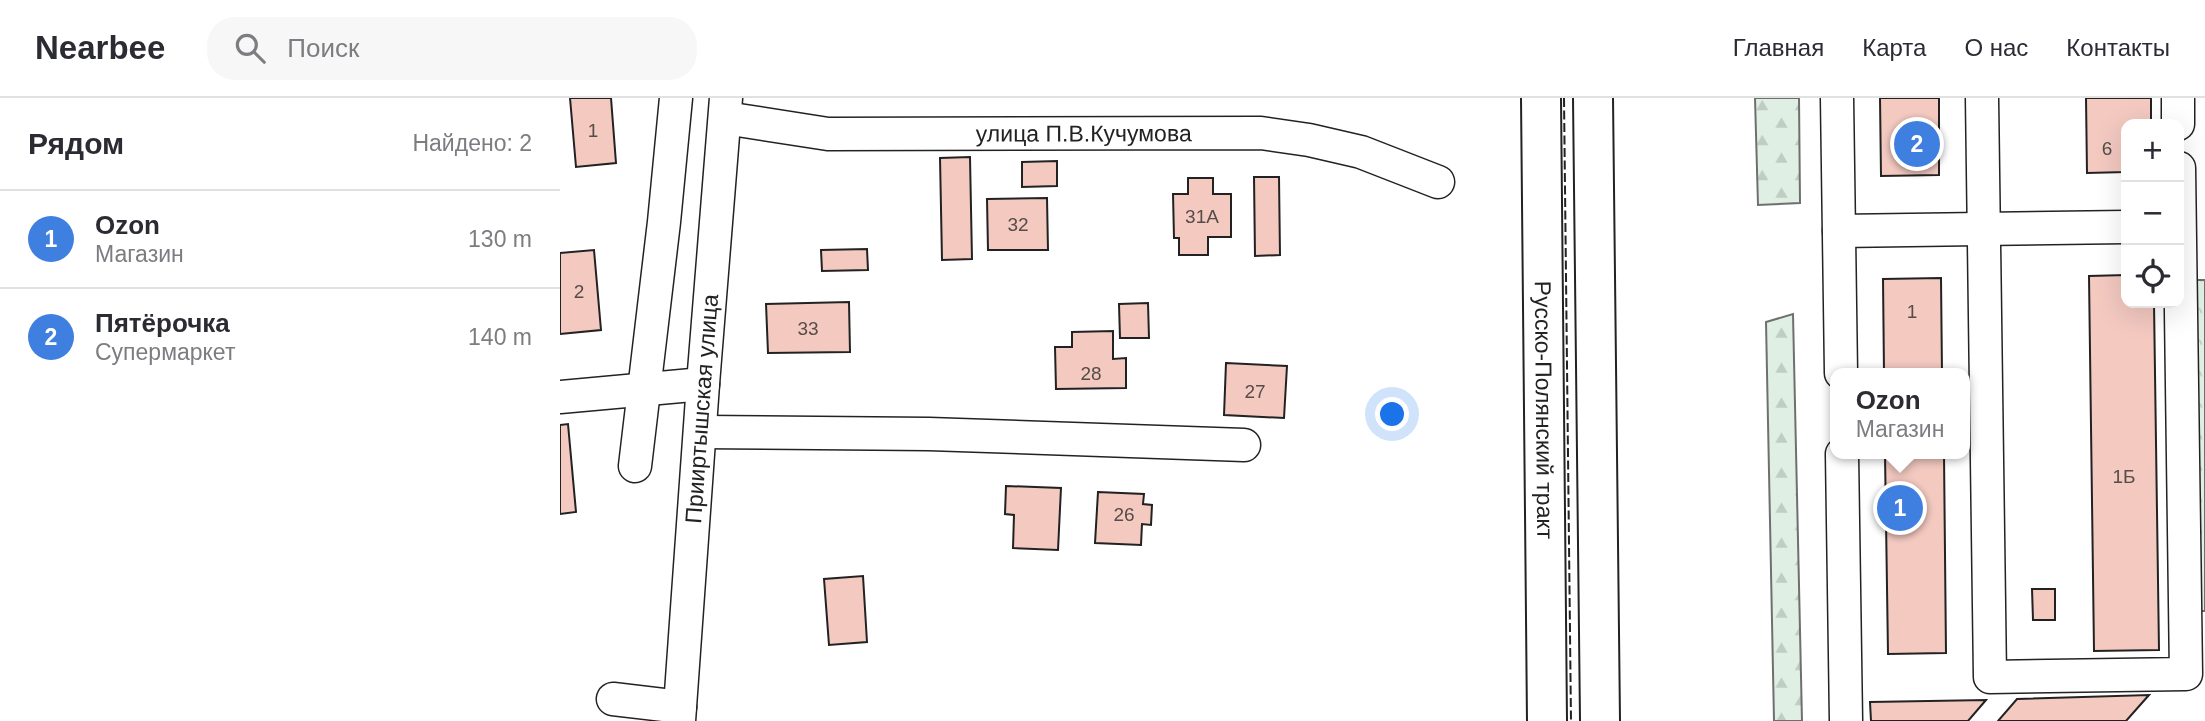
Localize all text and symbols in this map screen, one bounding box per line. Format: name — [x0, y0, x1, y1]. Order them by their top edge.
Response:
search box — [207, 17, 697, 80]
text: Nearbee — [35, 29, 165, 66]
icon: search — [231, 29, 269, 67]
text: Поиск — [287, 33, 359, 63]
text: Главная — [1733, 34, 1824, 61]
text: Карта — [1862, 34, 1926, 61]
text: О нас — [1964, 34, 2028, 61]
text: Контакты — [2066, 34, 2170, 61]
pin: 2 — [1894, 118, 1940, 170]
map controls — [2121, 119, 2184, 308]
button: + — [2121, 119, 2184, 182]
house number: 1 — [588, 120, 598, 141]
street label: улица П.В.Кучумова — [976, 120, 1192, 147]
text: Рядом — [28, 127, 124, 160]
text: Найдено: 2 — [412, 130, 532, 156]
house number: 6 — [2102, 138, 2112, 159]
button: − — [2121, 182, 2184, 245]
house number: 31А — [1185, 206, 1219, 227]
text: Ozon — [95, 210, 160, 240]
house number: 32 — [1007, 214, 1029, 235]
text: 1 — [45, 226, 57, 252]
text: 130 m — [468, 226, 532, 252]
text: Магазин — [95, 241, 184, 267]
button: locate — [2121, 245, 2184, 308]
house number: 2 — [574, 281, 584, 302]
street label: Русско-Полянский тракт — [1530, 281, 1558, 540]
street label: Прииртышская улица — [680, 293, 723, 524]
house number: 1 — [1907, 301, 1917, 322]
text: Пятёрочка — [95, 308, 230, 338]
house number: 33 — [797, 318, 819, 339]
text: 2 — [45, 324, 57, 350]
text: 140 m — [468, 324, 532, 350]
text: Супермаркет — [95, 339, 235, 365]
house number: 28 — [1080, 363, 1102, 384]
popup — [1830, 368, 1970, 459]
house number: 27 — [1244, 381, 1266, 402]
text: Ozon — [1856, 385, 1921, 415]
your location — [1375, 397, 1409, 431]
text: Магазин — [1856, 416, 1944, 442]
house number: 1Б — [2112, 466, 2136, 487]
pin: 1 — [1877, 482, 1923, 534]
house number: 26 — [1113, 504, 1135, 525]

